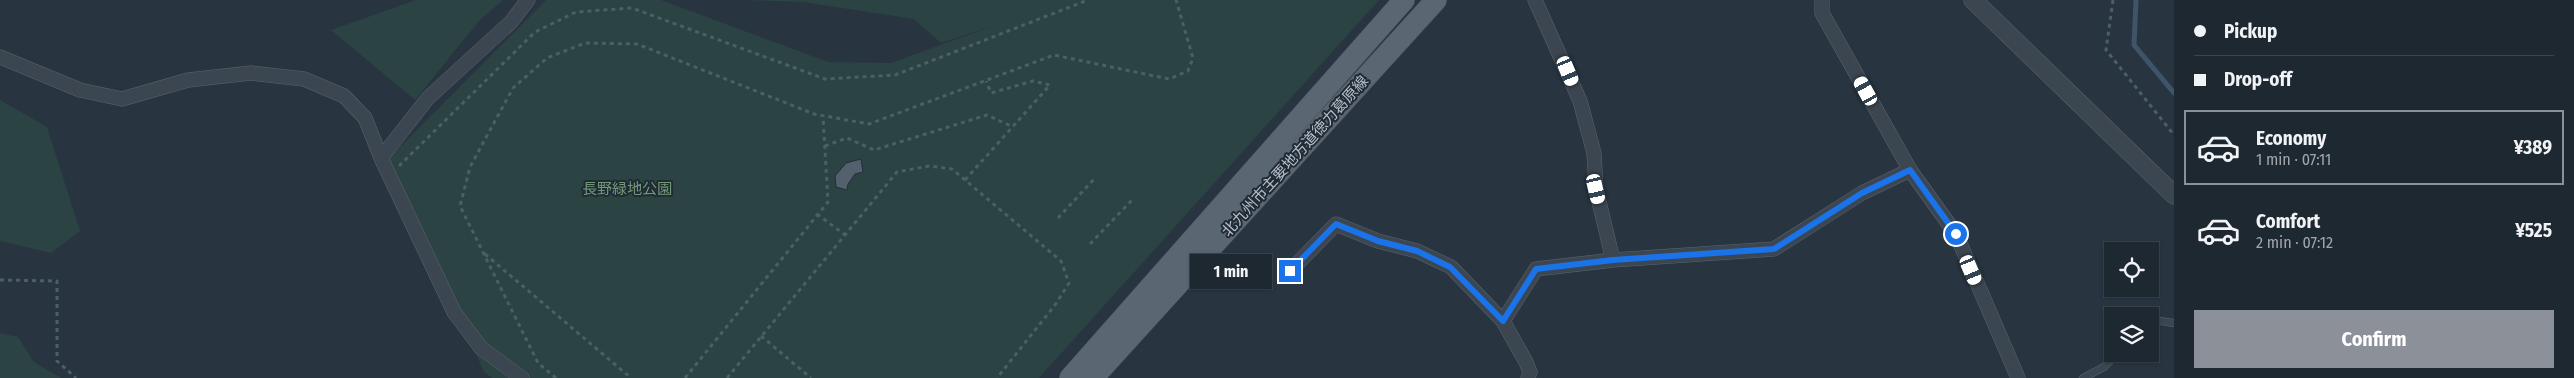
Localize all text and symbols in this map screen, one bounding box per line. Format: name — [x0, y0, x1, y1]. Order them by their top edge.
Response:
text: Pickup — [2224, 20, 2277, 43]
car — [1555, 54, 1580, 88]
text: Drop-off — [2224, 68, 2292, 91]
street label: 北九州市主要地方道徳力葛原線 — [1218, 72, 1372, 240]
car — [1852, 74, 1879, 108]
icon: car — [2196, 125, 2241, 170]
text: Economy — [2256, 127, 2326, 150]
text: ¥389 — [2514, 136, 2552, 159]
text: 1 min · 07:11 — [2256, 150, 2331, 169]
car — [1585, 173, 1606, 205]
park label: 長野緑地公園 — [582, 180, 672, 198]
icon: car — [2196, 208, 2241, 253]
text: Comfort — [2256, 210, 2320, 233]
text: ¥525 — [2515, 219, 2552, 242]
route start — [1945, 223, 1967, 245]
text: 2 min · 07:12 — [2256, 233, 2333, 252]
map controls — [2104, 242, 2159, 362]
button: locate — [2104, 242, 2159, 297]
car — [1958, 253, 1983, 287]
callout: 1 min — [1190, 254, 1272, 288]
route end — [1279, 260, 1301, 282]
text: 1 min — [1214, 262, 1248, 281]
button: layers — [2104, 307, 2159, 362]
button: Confirm — [2194, 310, 2554, 368]

